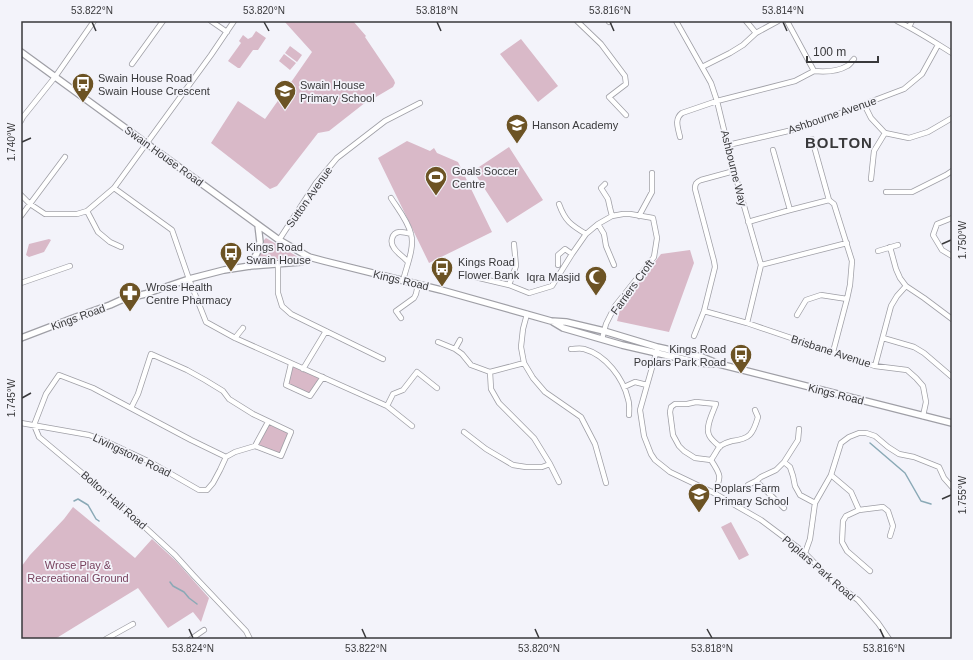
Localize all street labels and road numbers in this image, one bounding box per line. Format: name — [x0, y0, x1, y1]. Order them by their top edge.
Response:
street label: Ashbourne Avenue — [786, 94, 878, 136]
street label: Swain House Road — [122, 123, 206, 189]
street label: Ashbourne Way — [719, 129, 749, 208]
street label: Sutton Avenue — [284, 164, 334, 230]
street label: Farriers Croft — [608, 257, 656, 317]
street label: Kings Road — [372, 268, 430, 292]
street label: Kings Road — [49, 302, 107, 332]
street label: Brisbane Avenue — [790, 332, 872, 370]
street label: Kings Road — [807, 381, 865, 407]
street label: Livingstone Road — [91, 431, 173, 479]
street label: Bolton Hall Road — [79, 468, 149, 532]
street label: Poplars Park Road — [780, 533, 858, 603]

